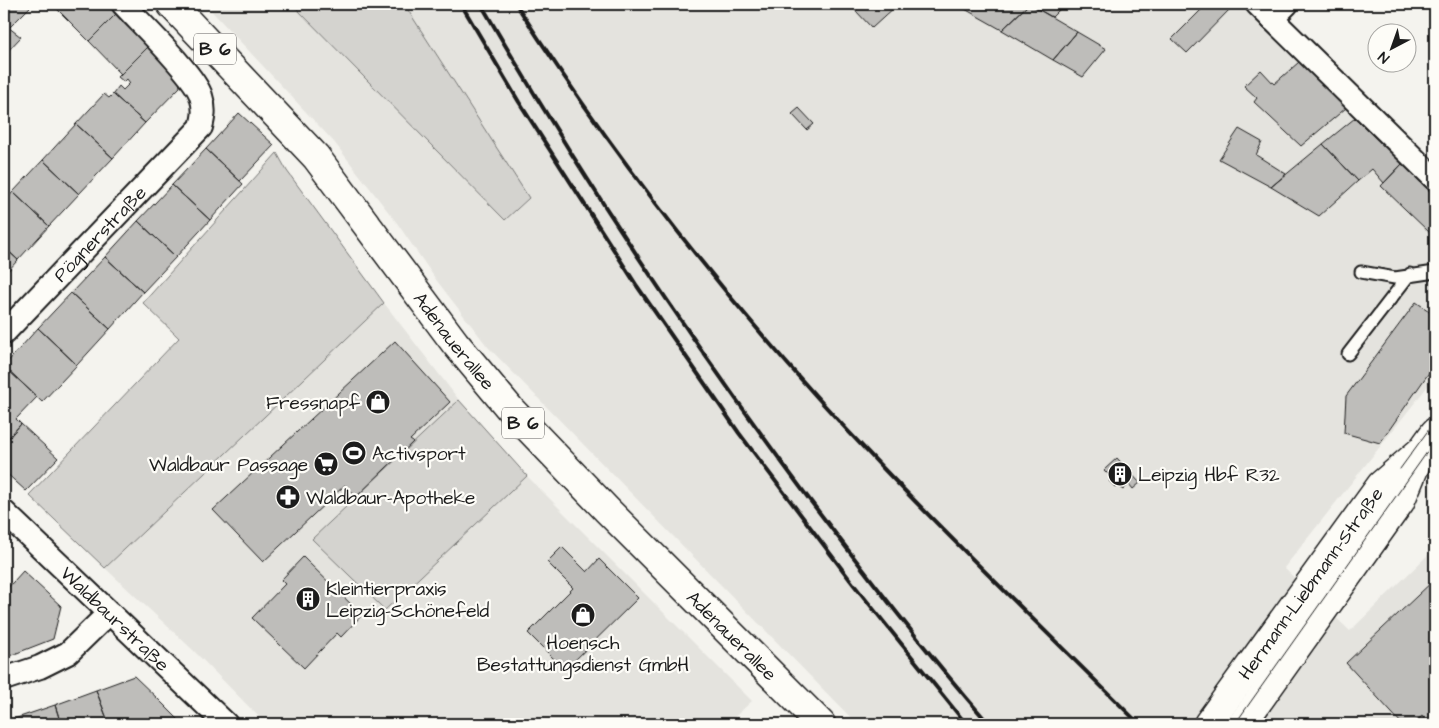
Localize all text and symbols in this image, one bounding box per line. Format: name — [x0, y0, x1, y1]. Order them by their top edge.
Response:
north arrow — [1366, 22, 1416, 72]
road number: B 6 — [194, 34, 236, 64]
text: N — [1374, 46, 1394, 67]
street label: Pögnerstraße — [48, 180, 153, 288]
street label: Adenauerallee — [406, 287, 501, 396]
shop icon: Fressnapf — [365, 389, 391, 415]
place label: Fressnapf — [266, 390, 361, 417]
road number: B 6 — [502, 408, 544, 438]
sports icon: Activsport — [341, 440, 367, 466]
place label: Activsport — [372, 441, 466, 468]
supermarket icon: Waldbaur Passage — [313, 451, 339, 477]
place label: Waldbaur Passage — [149, 452, 308, 480]
building icon: Leipzig Hbf R32 — [1107, 461, 1133, 487]
place label: Leipzig Hbf R32 — [1138, 462, 1280, 490]
street label: Hermann-Liebmann-Straße — [1232, 482, 1390, 686]
pharmacy icon: Waldbaur-Apotheke — [275, 484, 301, 510]
place label: Waldbaur-Apotheke — [306, 485, 475, 512]
street label: Waldbaurstraße — [54, 561, 175, 678]
place label: Kleintierpraxis Leipzig-Schönefeld — [326, 576, 490, 626]
street label: Adenauerallee — [680, 585, 782, 688]
building icon: Kleintierpraxis Leipzig-Schönefeld — [295, 586, 321, 612]
shop icon: Hoensch Bestattungsdienst GmbH — [570, 602, 596, 628]
place label: Hoensch Bestattungsdienst GmbH — [477, 630, 689, 680]

